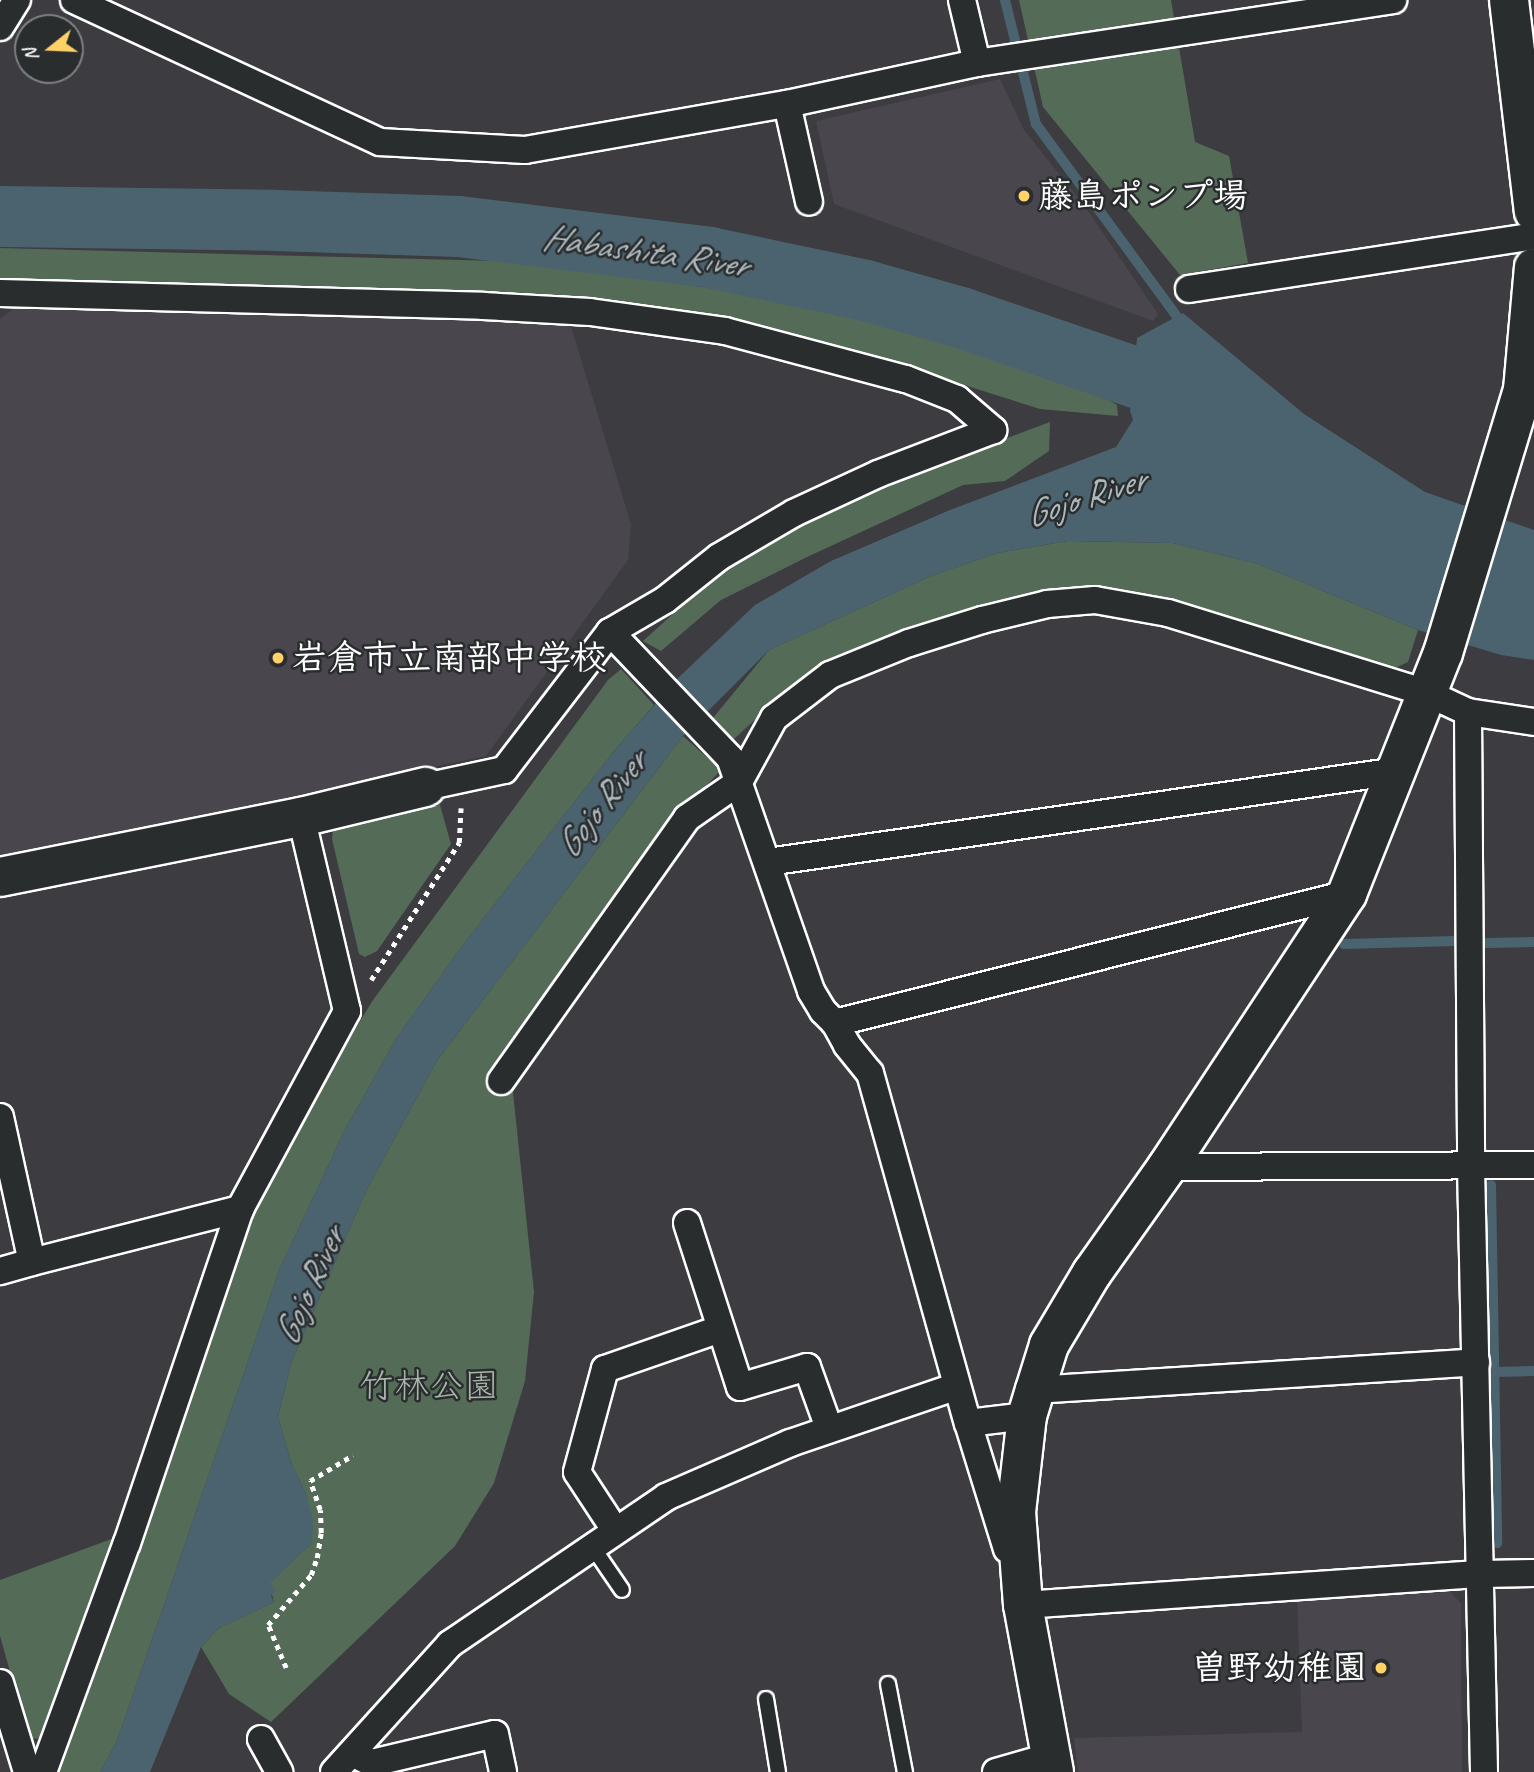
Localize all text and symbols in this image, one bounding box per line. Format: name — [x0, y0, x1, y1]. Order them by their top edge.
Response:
north arrow — [14, 14, 84, 84]
text: N — [18, 46, 44, 64]
place label: 藤島ポンプ場 — [1038, 175, 1248, 217]
marker: 藤島ポンプ場 — [1016, 188, 1032, 204]
water label: Habashita River — [540, 215, 750, 287]
water label: Gojo River — [1019, 457, 1151, 537]
place label: 岩倉市立南部中学校 — [292, 637, 607, 679]
marker: 岩倉市立南部中学校 — [270, 650, 286, 666]
water label: Gojo River — [545, 741, 657, 867]
water label: Gojo River — [263, 1220, 355, 1352]
park label: 竹林公園 — [359, 1365, 499, 1407]
place label: 曽野幼稚園 — [1192, 1647, 1367, 1689]
marker: 曽野幼稚園 — [1373, 1660, 1389, 1676]

